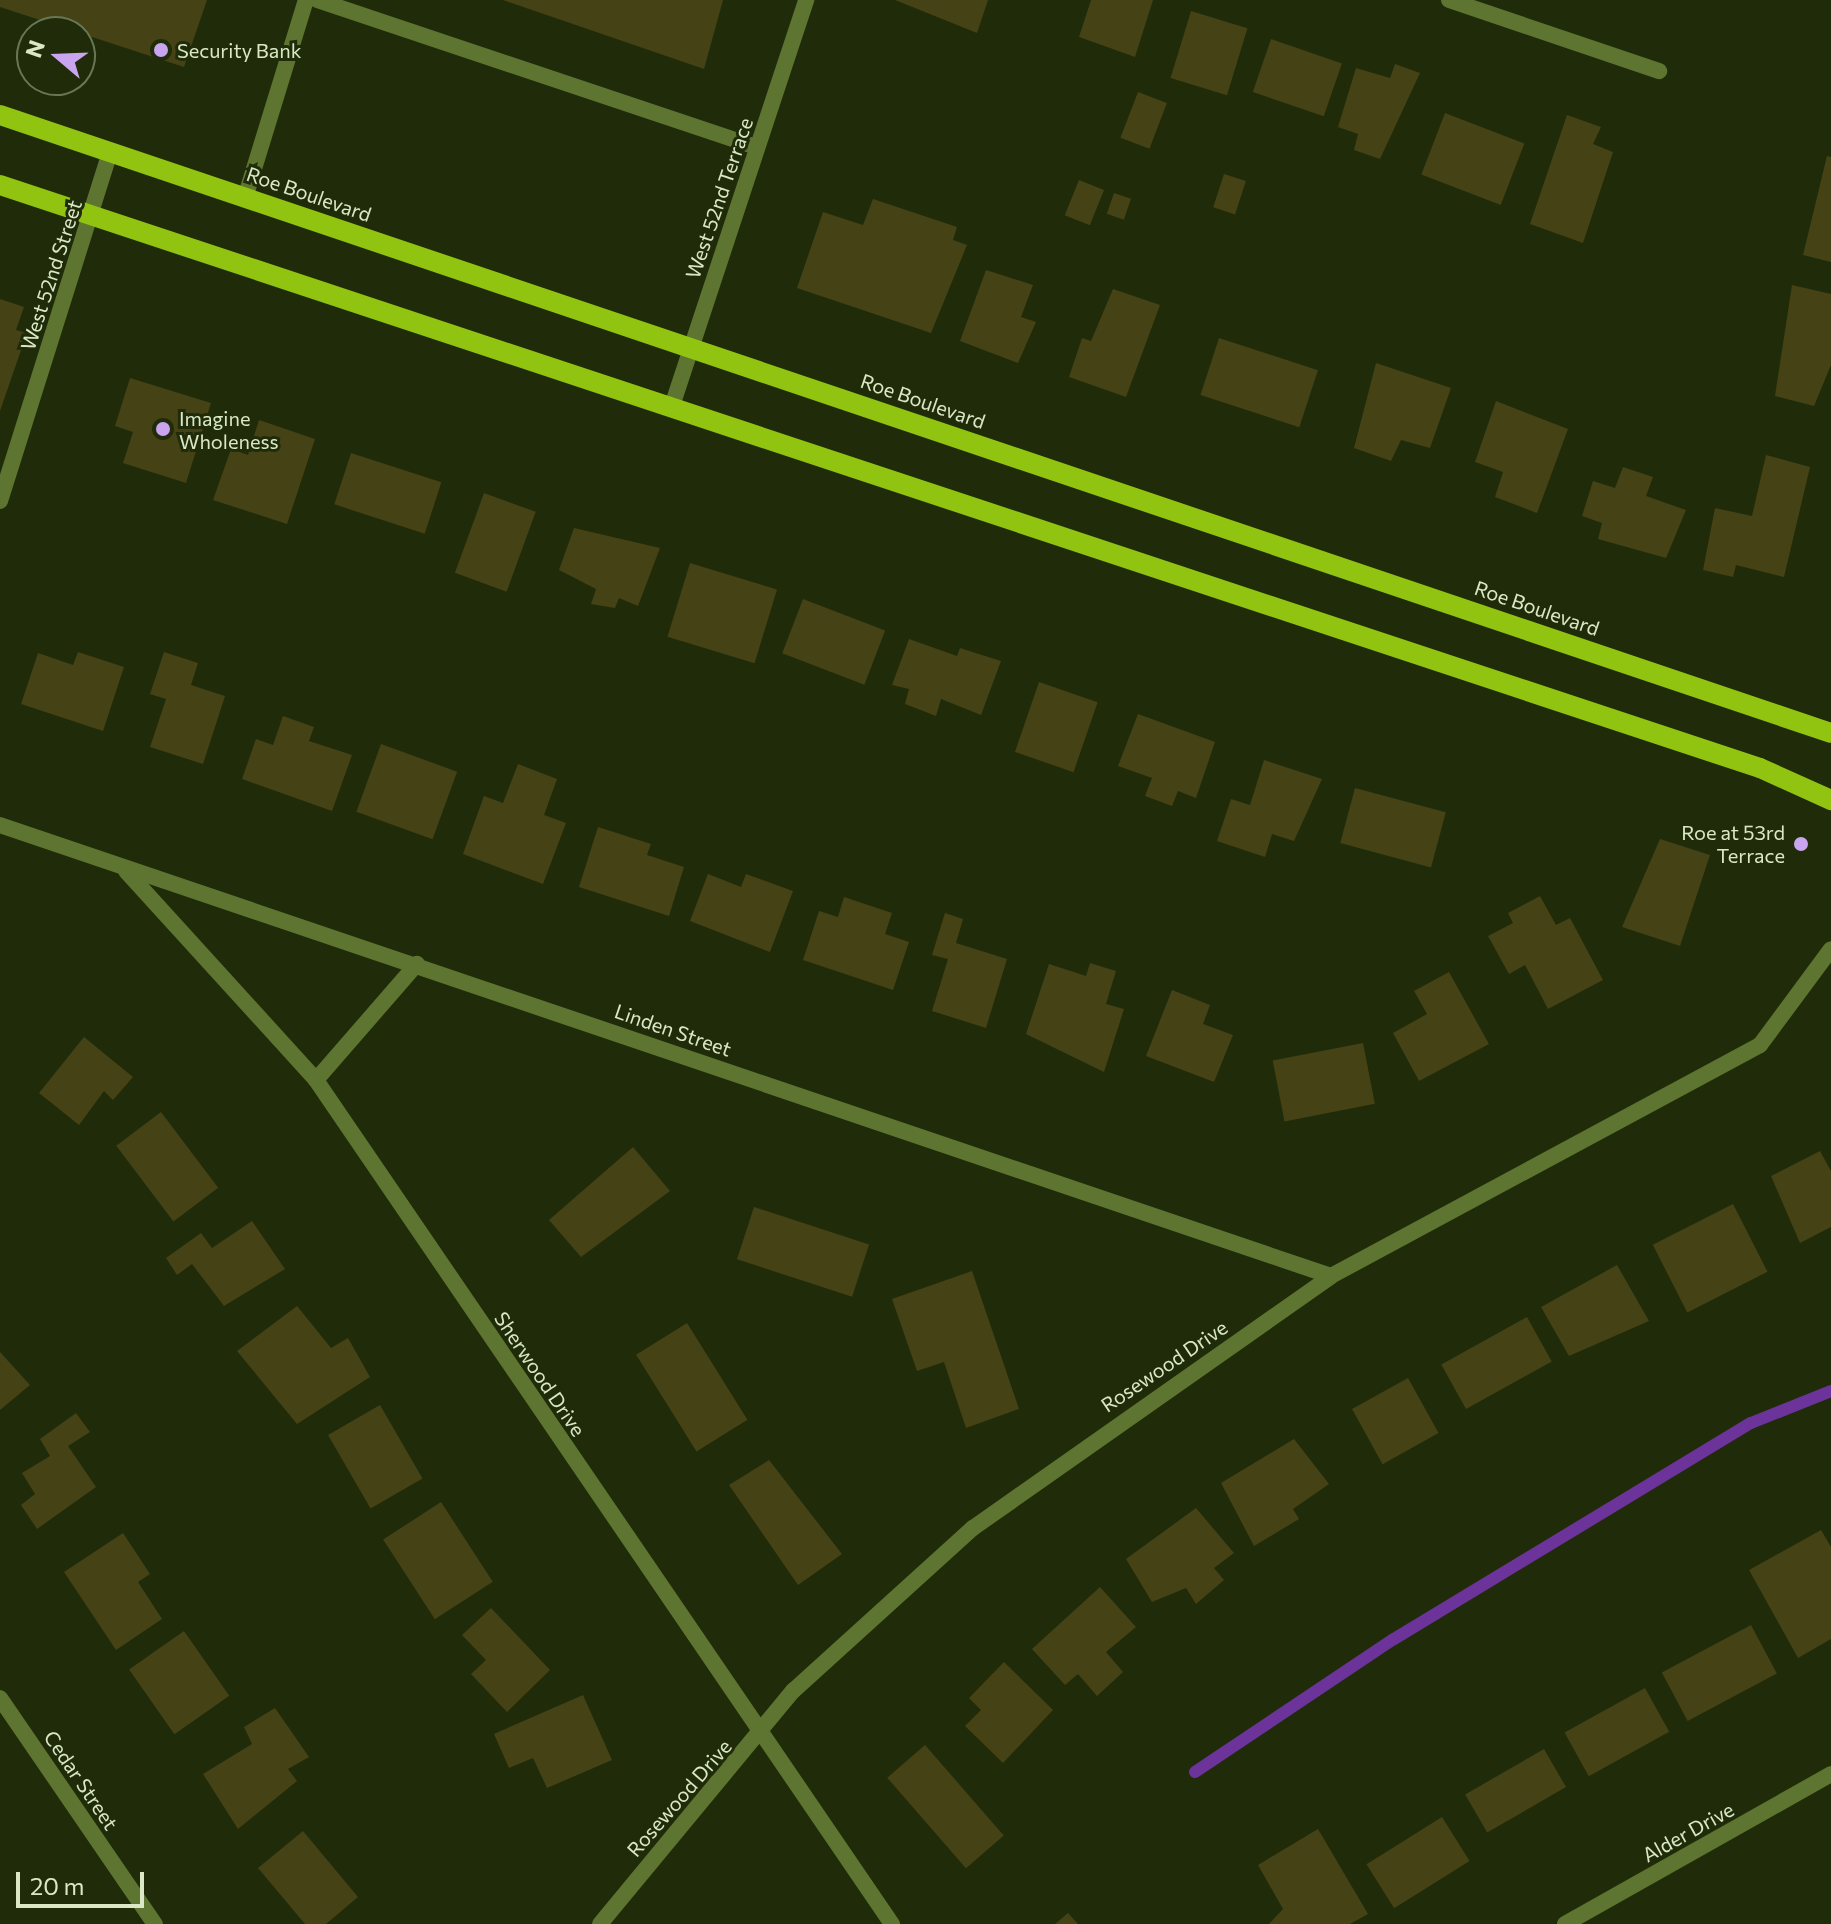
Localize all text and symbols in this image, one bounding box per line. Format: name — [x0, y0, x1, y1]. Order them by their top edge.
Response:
north arrow — [16, 16, 96, 96]
text: N — [19, 36, 50, 61]
place label: Security Bank — [177, 38, 302, 62]
marker: Security Bank — [152, 41, 170, 59]
street label: West 52nd Terrace — [680, 114, 758, 282]
street label: Roe Boulevard — [244, 161, 374, 227]
street label: West 52nd Street — [15, 197, 87, 353]
street label: Roe Boulevard — [858, 368, 988, 434]
place label: Imagine Wholeness — [179, 406, 279, 453]
marker: Imagine Wholeness — [154, 420, 172, 438]
street label: Roe Boulevard — [1472, 575, 1602, 641]
place label: Roe at 53rd Terrace — [1681, 820, 1785, 867]
marker: Roe at 53rd Terrace — [1792, 835, 1810, 853]
street label: Linden Street — [611, 999, 735, 1061]
street label: Sherwood Drive — [490, 1307, 590, 1441]
street label: Rosewood Drive — [1096, 1315, 1232, 1417]
street label: Cedar Street — [39, 1726, 123, 1834]
street label: Rosewood Drive — [622, 1735, 736, 1861]
street label: Alder Drive — [1638, 1797, 1738, 1867]
scale bar — [20, 1856, 148, 1906]
text: 20 m — [30, 1871, 84, 1900]

